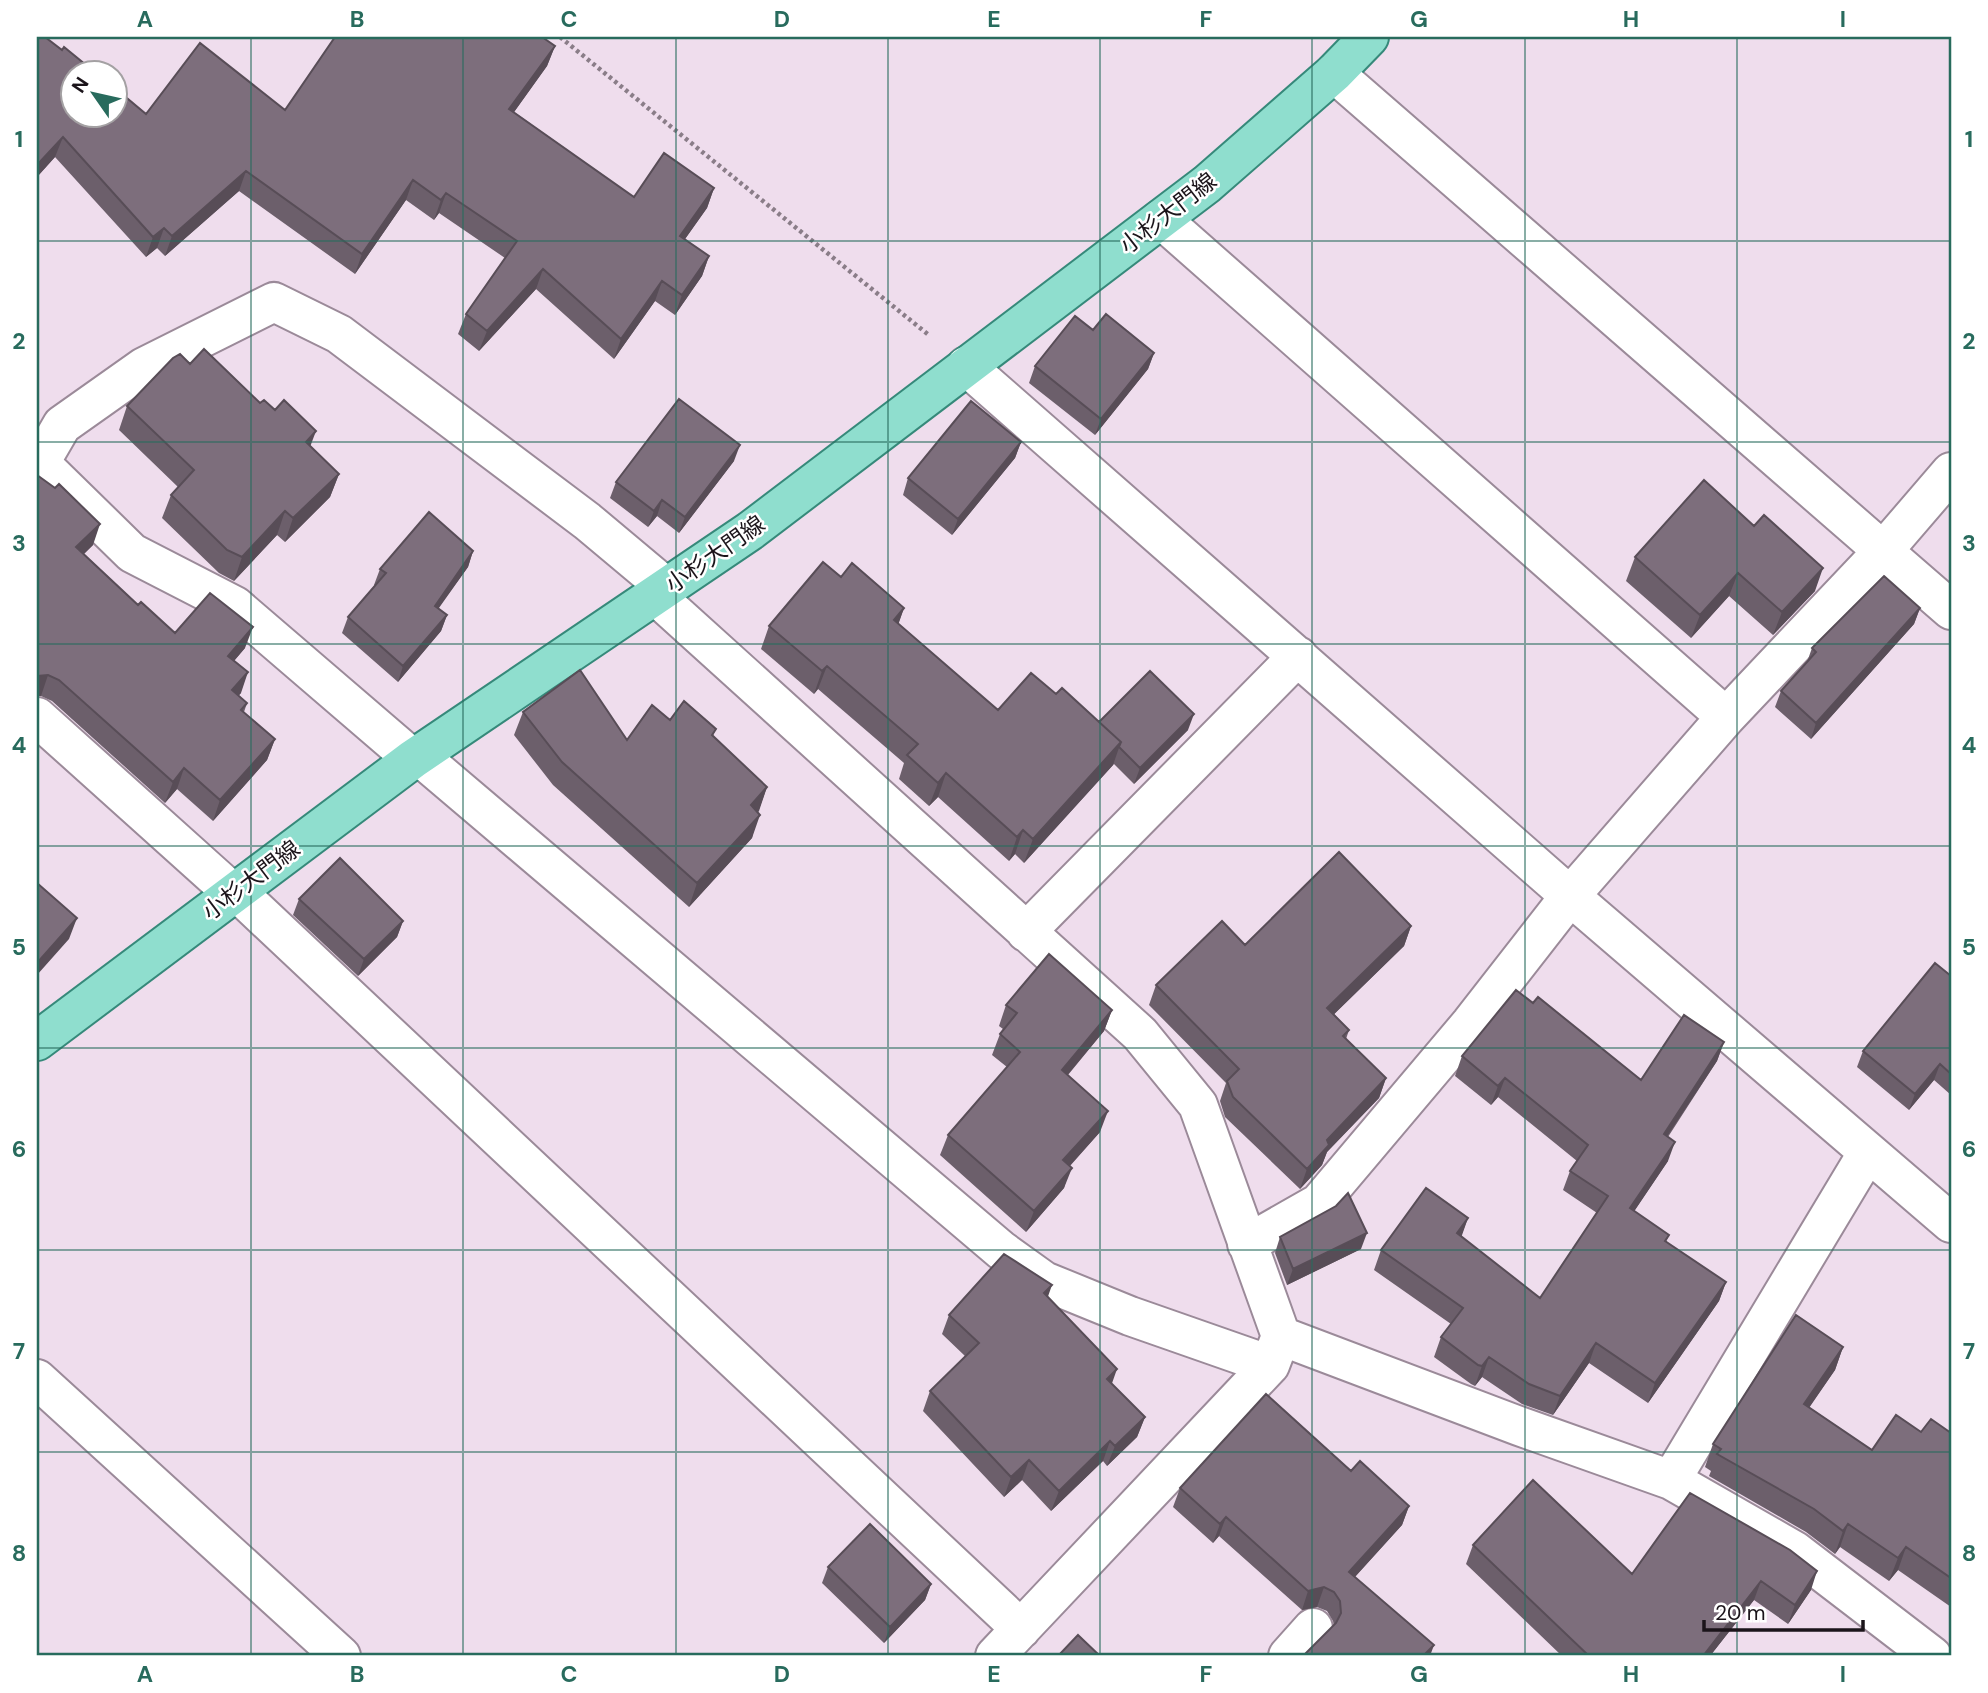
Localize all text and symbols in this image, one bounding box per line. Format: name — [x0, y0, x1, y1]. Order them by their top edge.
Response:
text: A — [137, 4, 153, 34]
text: B — [350, 4, 364, 34]
text: C — [561, 4, 577, 34]
text: D — [774, 4, 790, 34]
text: E — [987, 4, 1001, 34]
text: F — [1200, 4, 1213, 34]
text: G — [1410, 4, 1428, 34]
text: H — [1623, 4, 1639, 34]
text: I — [1840, 4, 1846, 34]
north arrow — [60, 60, 130, 130]
text: N — [66, 72, 95, 98]
text: 1 — [15, 124, 23, 154]
text: 1 — [1965, 124, 1973, 154]
street label: 小杉大門線 — [1113, 166, 1223, 260]
text: 2 — [12, 326, 26, 356]
text: 2 — [1962, 326, 1976, 356]
street label: 小杉大門線 — [659, 509, 771, 599]
text: 3 — [12, 528, 26, 558]
text: 3 — [1962, 528, 1976, 558]
text: 4 — [12, 730, 27, 760]
text: 4 — [1962, 730, 1977, 760]
street label: 小杉大門線 — [196, 833, 306, 927]
text: 5 — [12, 932, 26, 962]
text: 5 — [1962, 932, 1976, 962]
text: 6 — [12, 1134, 26, 1164]
text: 6 — [1962, 1134, 1976, 1164]
text: 7 — [13, 1336, 25, 1366]
text: 7 — [1963, 1336, 1975, 1366]
text: 8 — [12, 1538, 26, 1568]
text: 8 — [1962, 1538, 1976, 1568]
scale bar — [1704, 1588, 1864, 1632]
text: 20 m — [1715, 1599, 1766, 1627]
text: A — [137, 1659, 153, 1689]
text: B — [350, 1659, 364, 1689]
text: C — [561, 1659, 577, 1689]
text: D — [774, 1659, 790, 1689]
text: E — [987, 1659, 1001, 1689]
text: F — [1200, 1659, 1213, 1689]
text: G — [1410, 1659, 1428, 1689]
text: H — [1623, 1659, 1639, 1689]
text: I — [1840, 1659, 1846, 1689]

